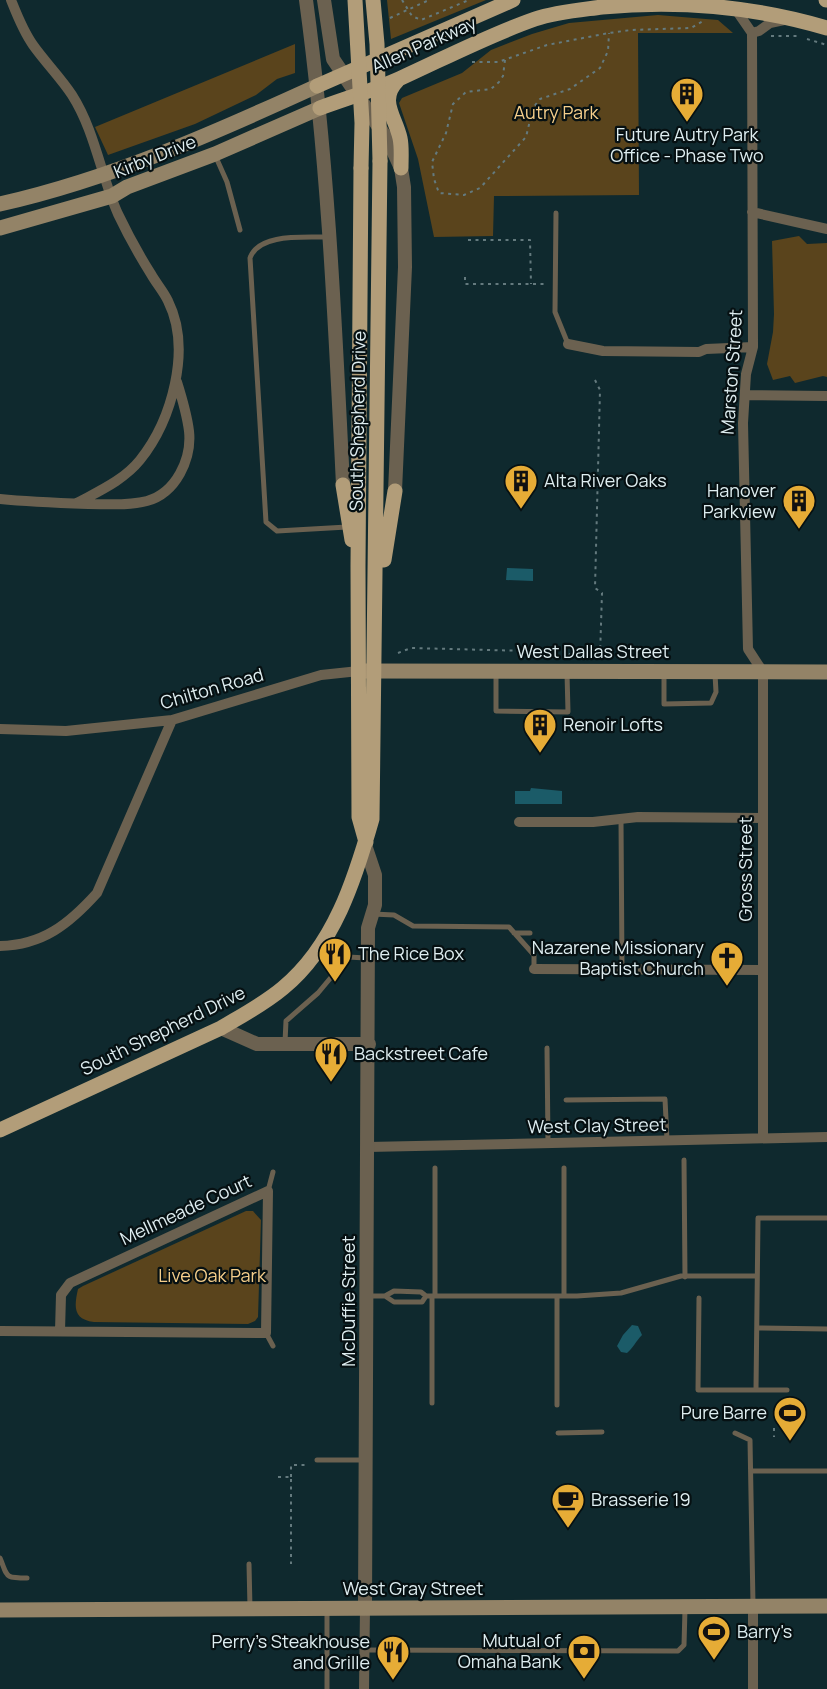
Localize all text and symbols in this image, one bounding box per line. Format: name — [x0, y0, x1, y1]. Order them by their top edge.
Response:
street label: Allen Parkway — [367, 10, 480, 78]
building icon: Future Autry Park Office - Phase Two — [669, 76, 705, 123]
park label: Autry Park — [514, 100, 599, 124]
place label: Future Autry Park Office - Phase Two — [610, 122, 764, 167]
street label: Kirby Drive — [110, 129, 199, 183]
street label: Marston Street — [715, 309, 747, 435]
street label: South Shepherd Drive — [343, 331, 371, 511]
building icon: Alta River Oaks — [503, 463, 539, 510]
place label: Alta River Oaks — [544, 468, 667, 492]
place label: Hanover Parkview — [703, 478, 776, 523]
building icon: Hanover Parkview — [781, 483, 817, 530]
street label: West Dallas Street — [517, 639, 669, 663]
street label: Chilton Road — [157, 662, 266, 714]
building icon: Renoir Lofts — [522, 707, 558, 754]
place label: Renoir Lofts — [563, 712, 663, 736]
street label: Gross Street — [733, 817, 757, 921]
place label: Nazarene Missionary Baptist Church — [532, 935, 705, 980]
restaurant icon: The Rice Box — [317, 936, 353, 983]
church icon: Nazarene Missionary Baptist Church — [709, 940, 745, 987]
place label: The Rice Box — [358, 941, 464, 965]
street label: South Shepherd Drive — [76, 980, 249, 1080]
restaurant icon: Backstreet Cafe — [313, 1036, 349, 1083]
place label: Backstreet Cafe — [354, 1041, 488, 1065]
street label: West Clay Street — [527, 1112, 667, 1138]
street label: Mellmeade Court — [116, 1168, 255, 1250]
street label: McDuffie Street — [336, 1235, 360, 1367]
park label: Live Oak Park — [158, 1263, 267, 1287]
sports icon: Pure Barre — [772, 1395, 808, 1442]
place label: Pure Barre — [681, 1400, 767, 1424]
cafe icon: Brasserie 19 — [550, 1482, 586, 1529]
place label: Brasserie 19 — [591, 1487, 691, 1511]
street label: West Gray Street — [343, 1576, 483, 1600]
sports icon: Barry's — [696, 1614, 732, 1661]
place label: Barry's — [737, 1619, 792, 1643]
place label: Mutual of Omaha Bank — [458, 1628, 562, 1673]
place label: Perry's Steakhouse and Grille — [211, 1629, 370, 1674]
bank icon: Mutual of Omaha Bank — [566, 1633, 602, 1680]
restaurant icon: Perry's Steakhouse and Grille — [375, 1634, 411, 1681]

